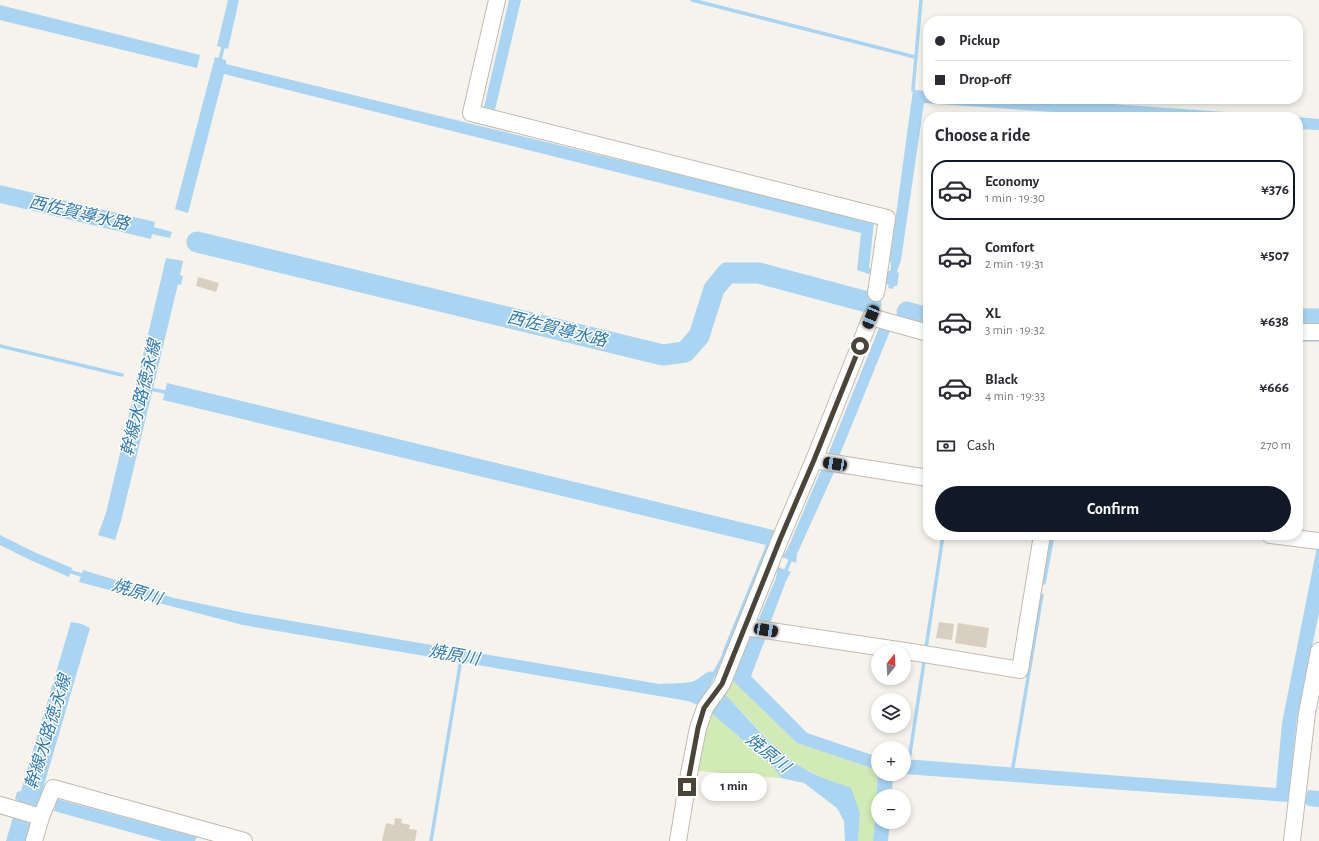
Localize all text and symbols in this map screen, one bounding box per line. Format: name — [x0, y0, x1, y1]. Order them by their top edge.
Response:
text: Pickup — [959, 33, 1000, 48]
text: Drop-off — [959, 72, 1011, 87]
text: Choose a ride — [935, 127, 1030, 145]
icon: car — [937, 172, 973, 208]
text: Economy — [985, 174, 1039, 189]
text: ¥376 — [1261, 182, 1289, 197]
water label: 西佐賀導水路 — [27, 192, 133, 233]
text: 1 min · 19:30 — [985, 192, 1045, 205]
icon: car — [937, 238, 973, 274]
text: Comfort — [985, 240, 1034, 255]
text: ¥507 — [1260, 248, 1289, 263]
text: 2 min · 19:31 — [985, 258, 1044, 271]
car — [861, 304, 881, 330]
icon: car — [937, 304, 973, 340]
text: XL — [985, 306, 1001, 321]
water label: 西佐賀導水路 — [505, 307, 611, 350]
text: ¥638 — [1260, 314, 1289, 329]
text: 3 min · 19:32 — [985, 324, 1045, 337]
water label: 幹線水路徳永線 — [117, 336, 164, 458]
route start — [851, 337, 869, 355]
icon: car — [937, 370, 973, 406]
text: Black — [985, 372, 1018, 387]
text: ¥666 — [1259, 380, 1289, 395]
text: 4 min · 19:33 — [985, 390, 1045, 403]
icon: cash — [935, 435, 957, 457]
text: Cash — [967, 438, 995, 453]
text: 270 m — [1260, 439, 1291, 452]
car — [822, 456, 848, 472]
button: Confirm — [935, 486, 1291, 532]
water label: 焼原川 — [110, 575, 166, 608]
car — [753, 622, 779, 638]
water label: 焼原川 — [427, 641, 483, 668]
north arrow — [871, 645, 911, 685]
map controls — [871, 645, 911, 829]
water label: 幹線水路徳永線 — [22, 670, 74, 791]
button: layers — [871, 693, 911, 733]
water label: 焼原川 — [743, 730, 795, 777]
button: + — [871, 741, 911, 781]
callout: 1 min — [701, 773, 767, 801]
route end — [678, 778, 696, 796]
text: 1 min — [720, 780, 748, 793]
button: − — [871, 789, 911, 829]

